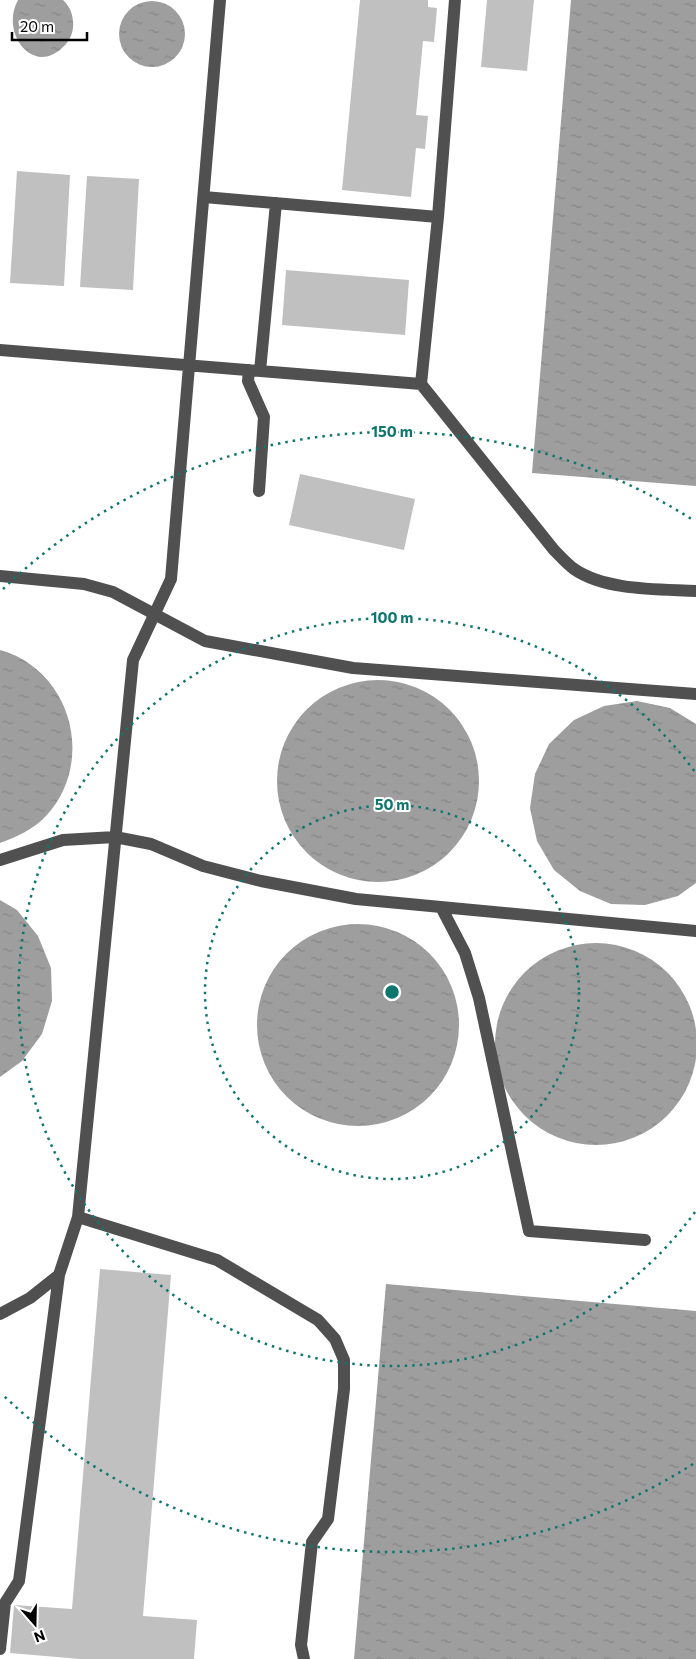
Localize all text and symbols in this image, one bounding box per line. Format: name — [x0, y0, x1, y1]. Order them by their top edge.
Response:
scale bar — [12, 10, 88, 42]
text: 20 m — [20, 17, 54, 35]
text: 150 m — [371, 422, 413, 440]
text: 100 m — [371, 608, 413, 626]
text: 50 m — [375, 795, 409, 813]
centre of rings — [383, 983, 401, 1001]
north arrow — [10, 1599, 60, 1649]
text: N — [32, 1627, 47, 1646]

